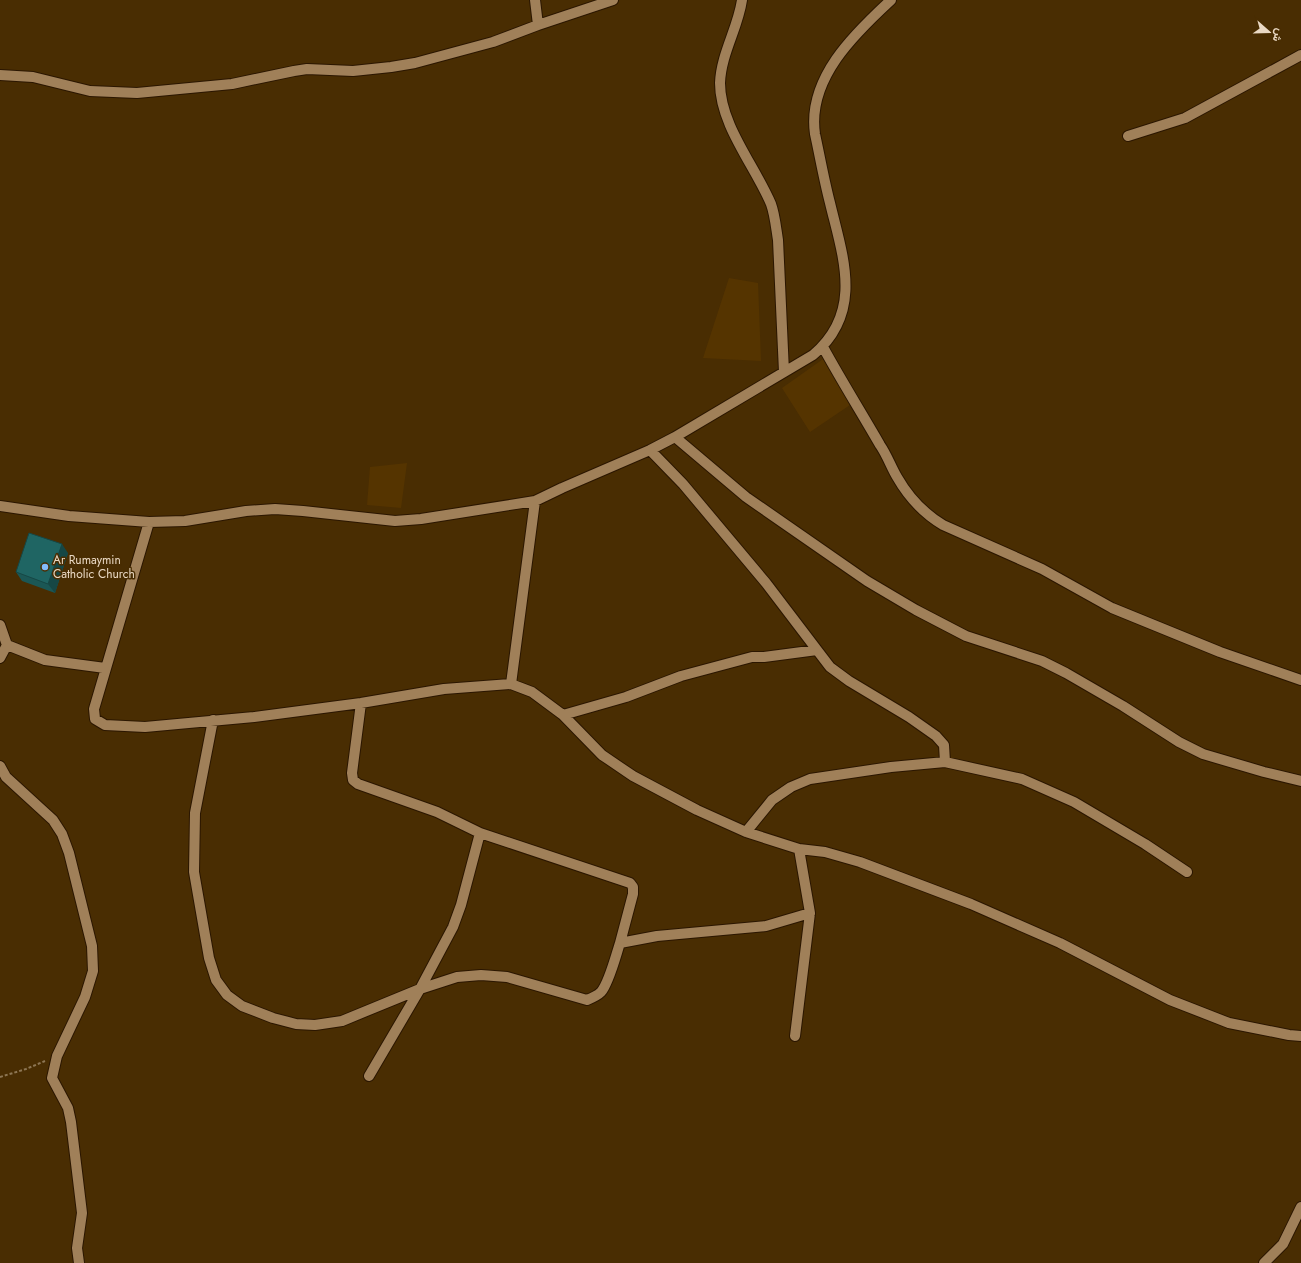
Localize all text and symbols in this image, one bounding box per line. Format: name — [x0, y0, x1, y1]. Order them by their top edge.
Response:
north arrow — [1249, 12, 1289, 52]
text: ش — [1269, 26, 1288, 44]
place label: Ar Rumaymin Catholic Church — [53, 551, 135, 583]
marker: Ar Rumaymin Catholic Church — [40, 562, 50, 572]

